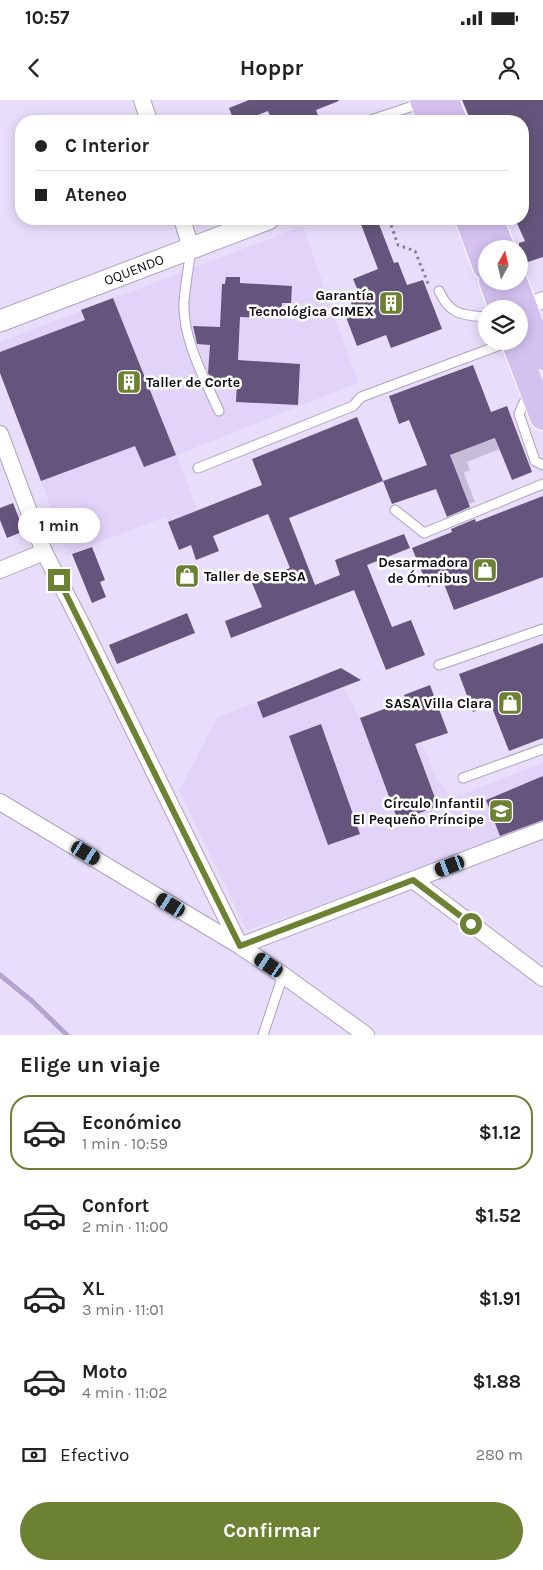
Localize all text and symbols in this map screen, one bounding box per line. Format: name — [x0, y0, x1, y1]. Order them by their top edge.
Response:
text: 10:57 — [25, 7, 69, 29]
icon: back — [20, 54, 48, 82]
icon: person — [495, 54, 523, 82]
text: Hoppr — [240, 55, 303, 81]
text: C Interior — [65, 135, 149, 157]
text: Ateneo — [65, 184, 127, 206]
north arrow — [478, 240, 528, 290]
map controls — [478, 240, 528, 350]
street label: OQUENDO — [102, 251, 166, 289]
place label: Garantía Tecnológica CIMEX — [249, 287, 374, 320]
building icon: Garantía Tecnológica CIMEX — [378, 290, 404, 316]
button: layers — [478, 300, 528, 350]
building icon: Taller de Corte — [116, 369, 142, 395]
place label: Taller de Corte — [146, 374, 240, 391]
callout: 1 min — [18, 508, 100, 542]
text: 1 min — [39, 516, 79, 535]
place label: Desarmadora de Ómnibus — [378, 554, 468, 587]
shop icon: Desarmadora de Ómnibus — [472, 557, 498, 583]
shop icon: Taller de SEPSA — [174, 563, 200, 589]
place label: Taller de SEPSA — [204, 568, 306, 585]
route end — [48, 569, 70, 591]
shop icon: SASA Villa Clara — [497, 690, 523, 716]
place label: SASA Villa Clara — [385, 695, 492, 712]
place label: Círculo Infantil El Pequeño Príncipe — [353, 795, 484, 828]
school or university icon: Círculo Infantil El Pequeño Príncipe — [488, 798, 514, 824]
car — [69, 839, 102, 867]
car — [433, 854, 466, 878]
car — [154, 891, 187, 919]
route start — [460, 913, 482, 935]
car — [252, 950, 285, 980]
text: Elige un viaje — [20, 1052, 160, 1078]
icon: car — [22, 1110, 67, 1155]
text: Económico — [82, 1112, 182, 1134]
text: $1.12 — [479, 1122, 521, 1144]
text: 1 min · 10:59 — [82, 1134, 168, 1153]
icon: car — [22, 1193, 67, 1238]
text: Confort — [82, 1195, 149, 1217]
text: $1.52 — [474, 1205, 521, 1227]
text: 2 min · 11:00 — [82, 1217, 168, 1236]
icon: car — [22, 1276, 67, 1321]
text: XL — [82, 1278, 104, 1300]
text: $1.91 — [479, 1288, 521, 1310]
text: 3 min · 11:01 — [82, 1300, 164, 1319]
icon: car — [22, 1359, 67, 1404]
text: Moto — [82, 1361, 128, 1383]
text: $1.88 — [472, 1371, 521, 1393]
text: 4 min · 11:02 — [82, 1383, 168, 1402]
icon: cash — [20, 1441, 48, 1469]
text: Efectivo — [60, 1444, 129, 1466]
text: 280 m — [476, 1445, 523, 1464]
button: Confirmar — [20, 1502, 523, 1560]

